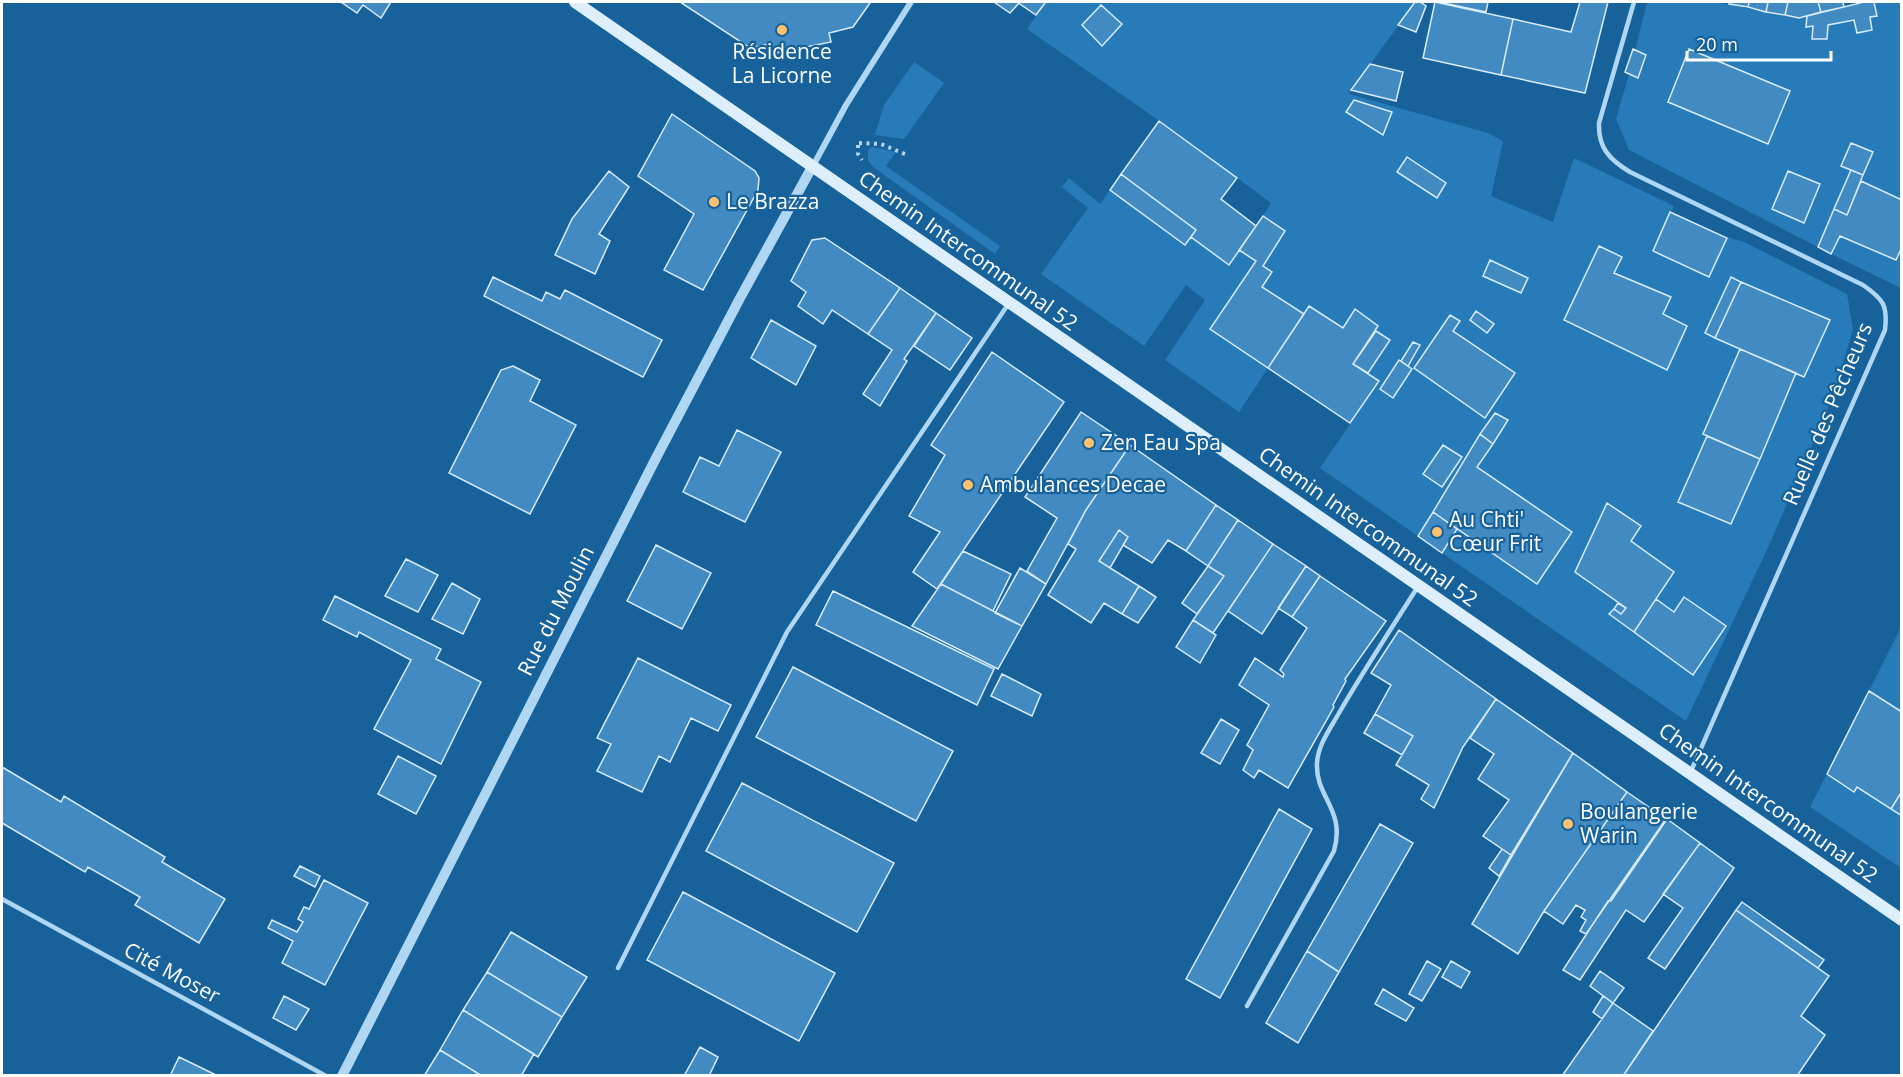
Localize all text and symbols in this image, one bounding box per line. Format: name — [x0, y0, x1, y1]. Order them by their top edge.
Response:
marker: Résidence La Licorne — [775, 23, 789, 37]
scale bar — [1687, 24, 1831, 62]
text: 20 m — [1696, 32, 1738, 56]
place label: Résidence La Licorne — [732, 37, 832, 89]
street label: Chemin Intercommunal 52 — [853, 164, 1084, 337]
place label: Le Brazza — [726, 187, 819, 215]
marker: Le Brazza — [707, 195, 721, 209]
street label: Ruelle des Pêcheurs — [1776, 318, 1878, 509]
place label: Zen Eau Spa — [1101, 428, 1221, 456]
marker: Zen Eau Spa — [1082, 436, 1096, 450]
street label: Chemin Intercommunal 52 — [1253, 440, 1484, 613]
place label: Ambulances Decae — [980, 470, 1166, 498]
marker: Ambulances Decae — [961, 478, 975, 492]
place label: Au Chti' Cœur Frit — [1449, 505, 1541, 557]
marker: Au Chti' Cœur Frit — [1430, 525, 1444, 539]
street label: Rue du Moulin — [510, 541, 600, 680]
street label: Chemin Intercommunal 52 — [1653, 716, 1884, 889]
place label: Boulangerie Warin — [1580, 797, 1698, 849]
marker: Boulangerie Warin — [1561, 817, 1575, 831]
street label: Cité Moser — [119, 935, 226, 1009]

